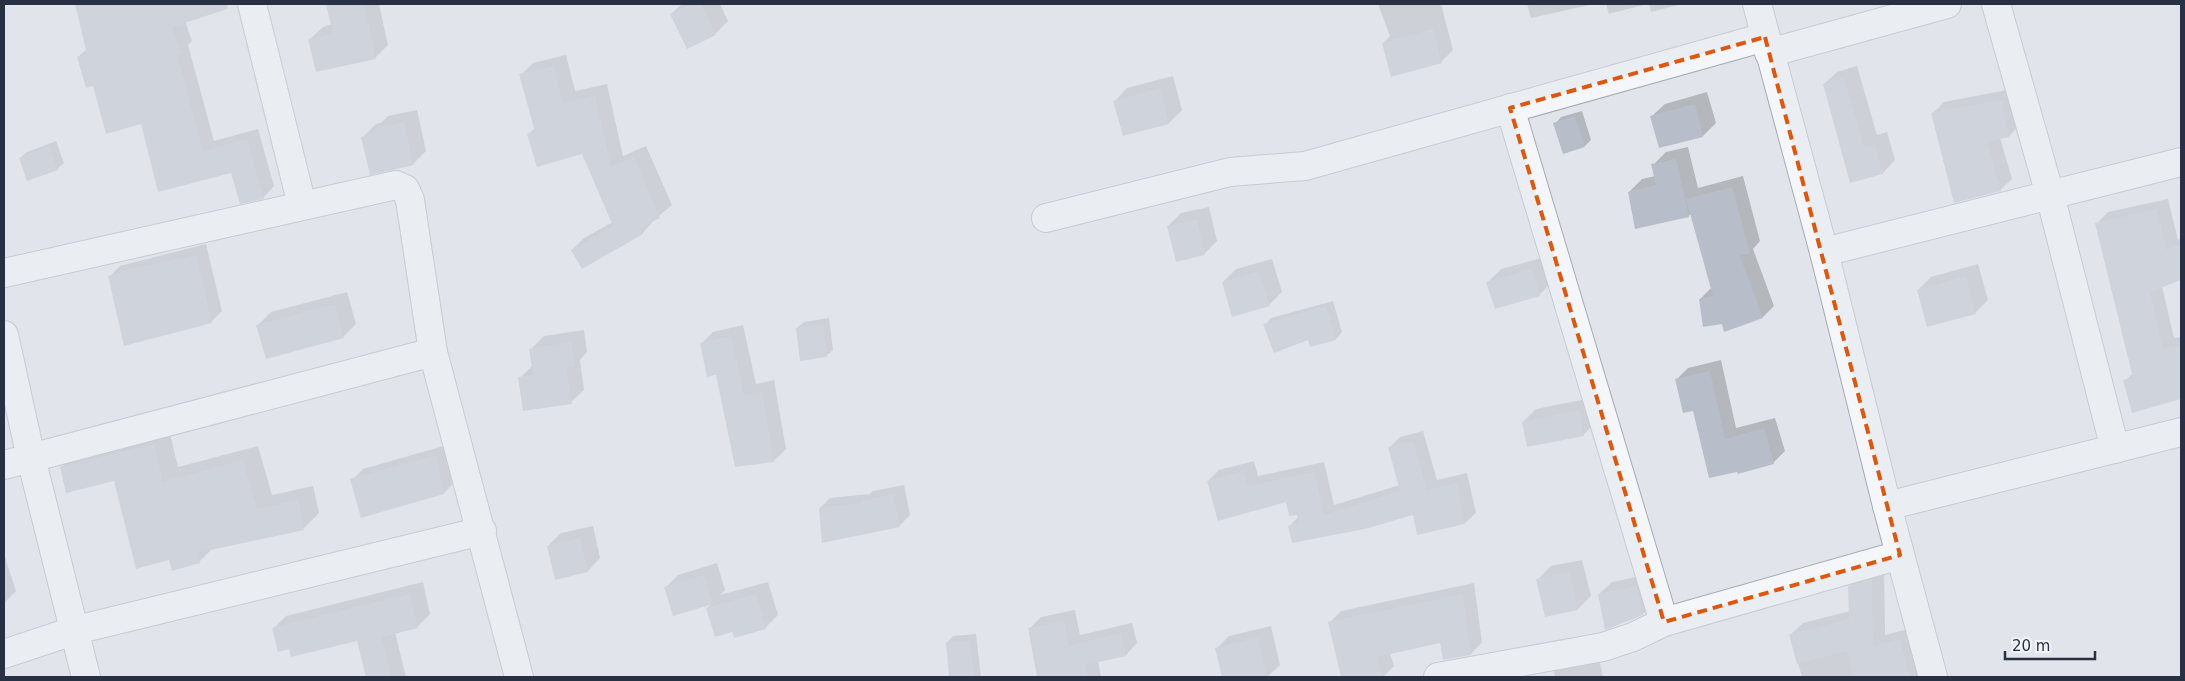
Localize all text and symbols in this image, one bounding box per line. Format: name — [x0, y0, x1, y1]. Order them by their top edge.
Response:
scale bar — [2005, 628, 2095, 660]
text: 20 m — [2012, 637, 2050, 655]

